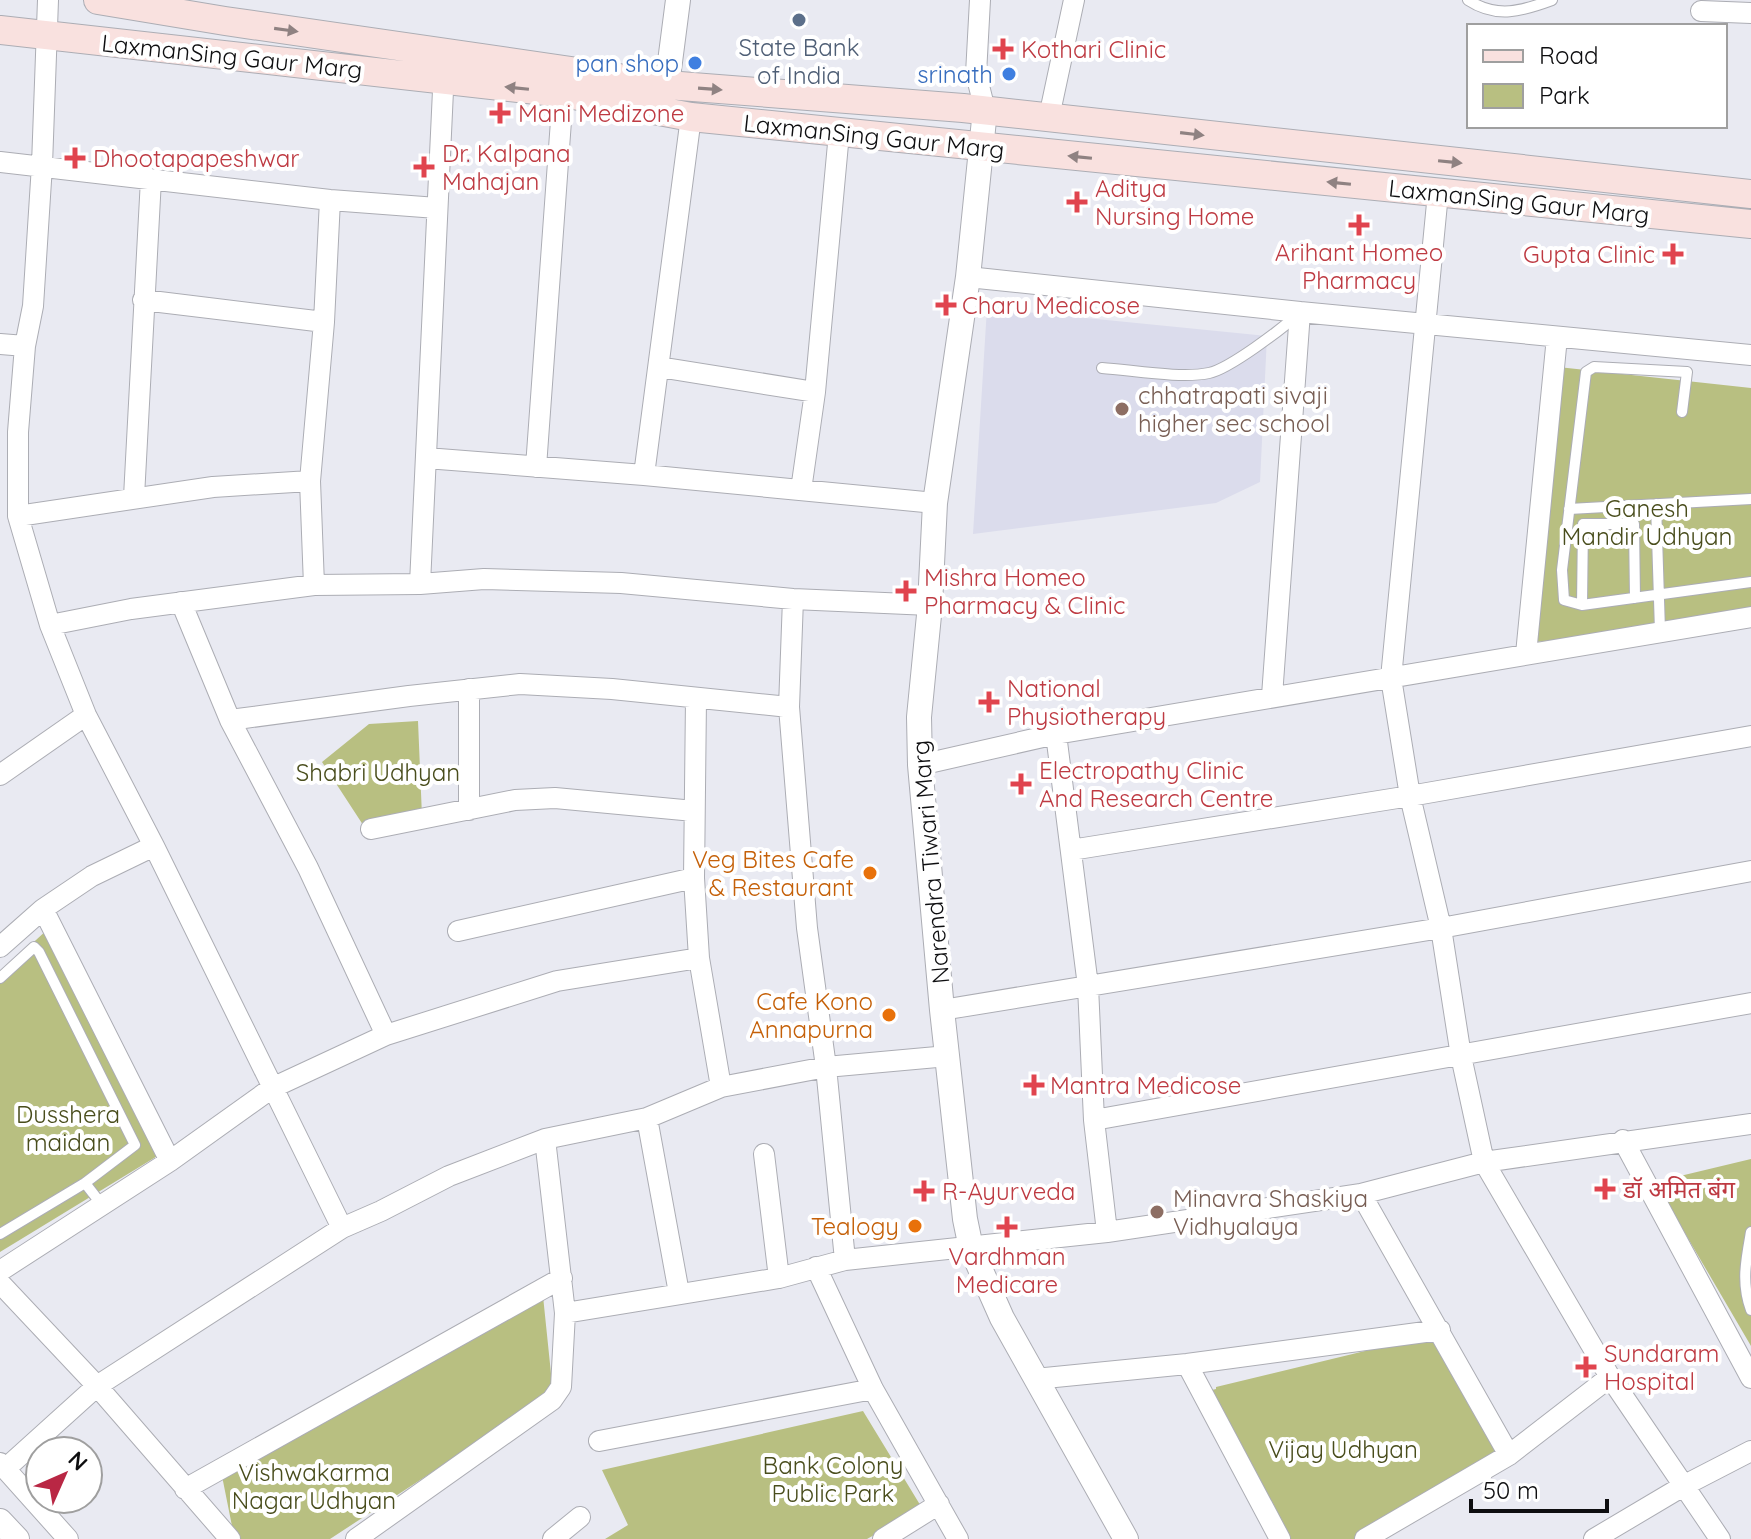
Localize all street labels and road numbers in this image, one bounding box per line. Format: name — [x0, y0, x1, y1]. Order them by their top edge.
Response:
street label: LaxmanSing Gaur Marg — [100, 27, 364, 85]
street label: LaxmanSing Gaur Marg — [742, 107, 1006, 165]
street label: LaxmanSing Gaur Marg — [1387, 172, 1651, 230]
street label: Narendra Tiwari Marg — [904, 739, 956, 985]

